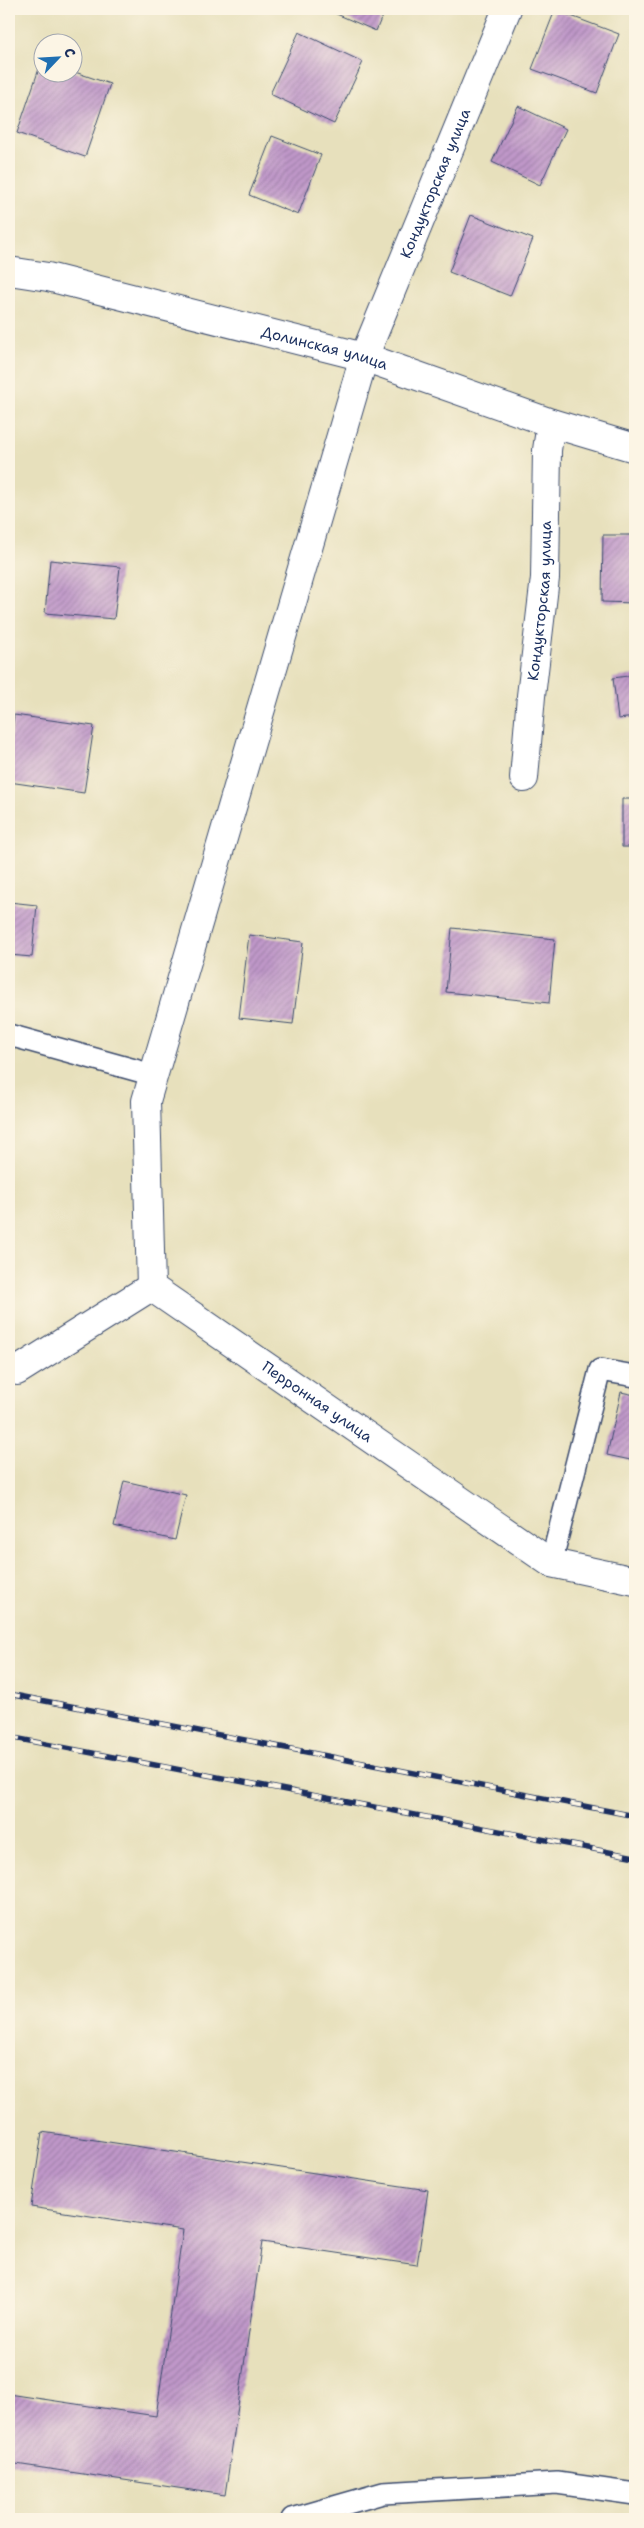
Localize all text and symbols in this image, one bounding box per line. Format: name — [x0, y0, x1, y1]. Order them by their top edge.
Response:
north arrow — [32, 32, 82, 82]
text: С — [60, 45, 80, 60]
street label: Кондукторская улица — [396, 105, 475, 261]
street label: Долинская улица — [259, 321, 391, 375]
street label: Кондукторская улица — [523, 520, 556, 682]
street label: Перронная улица — [258, 1357, 377, 1447]

